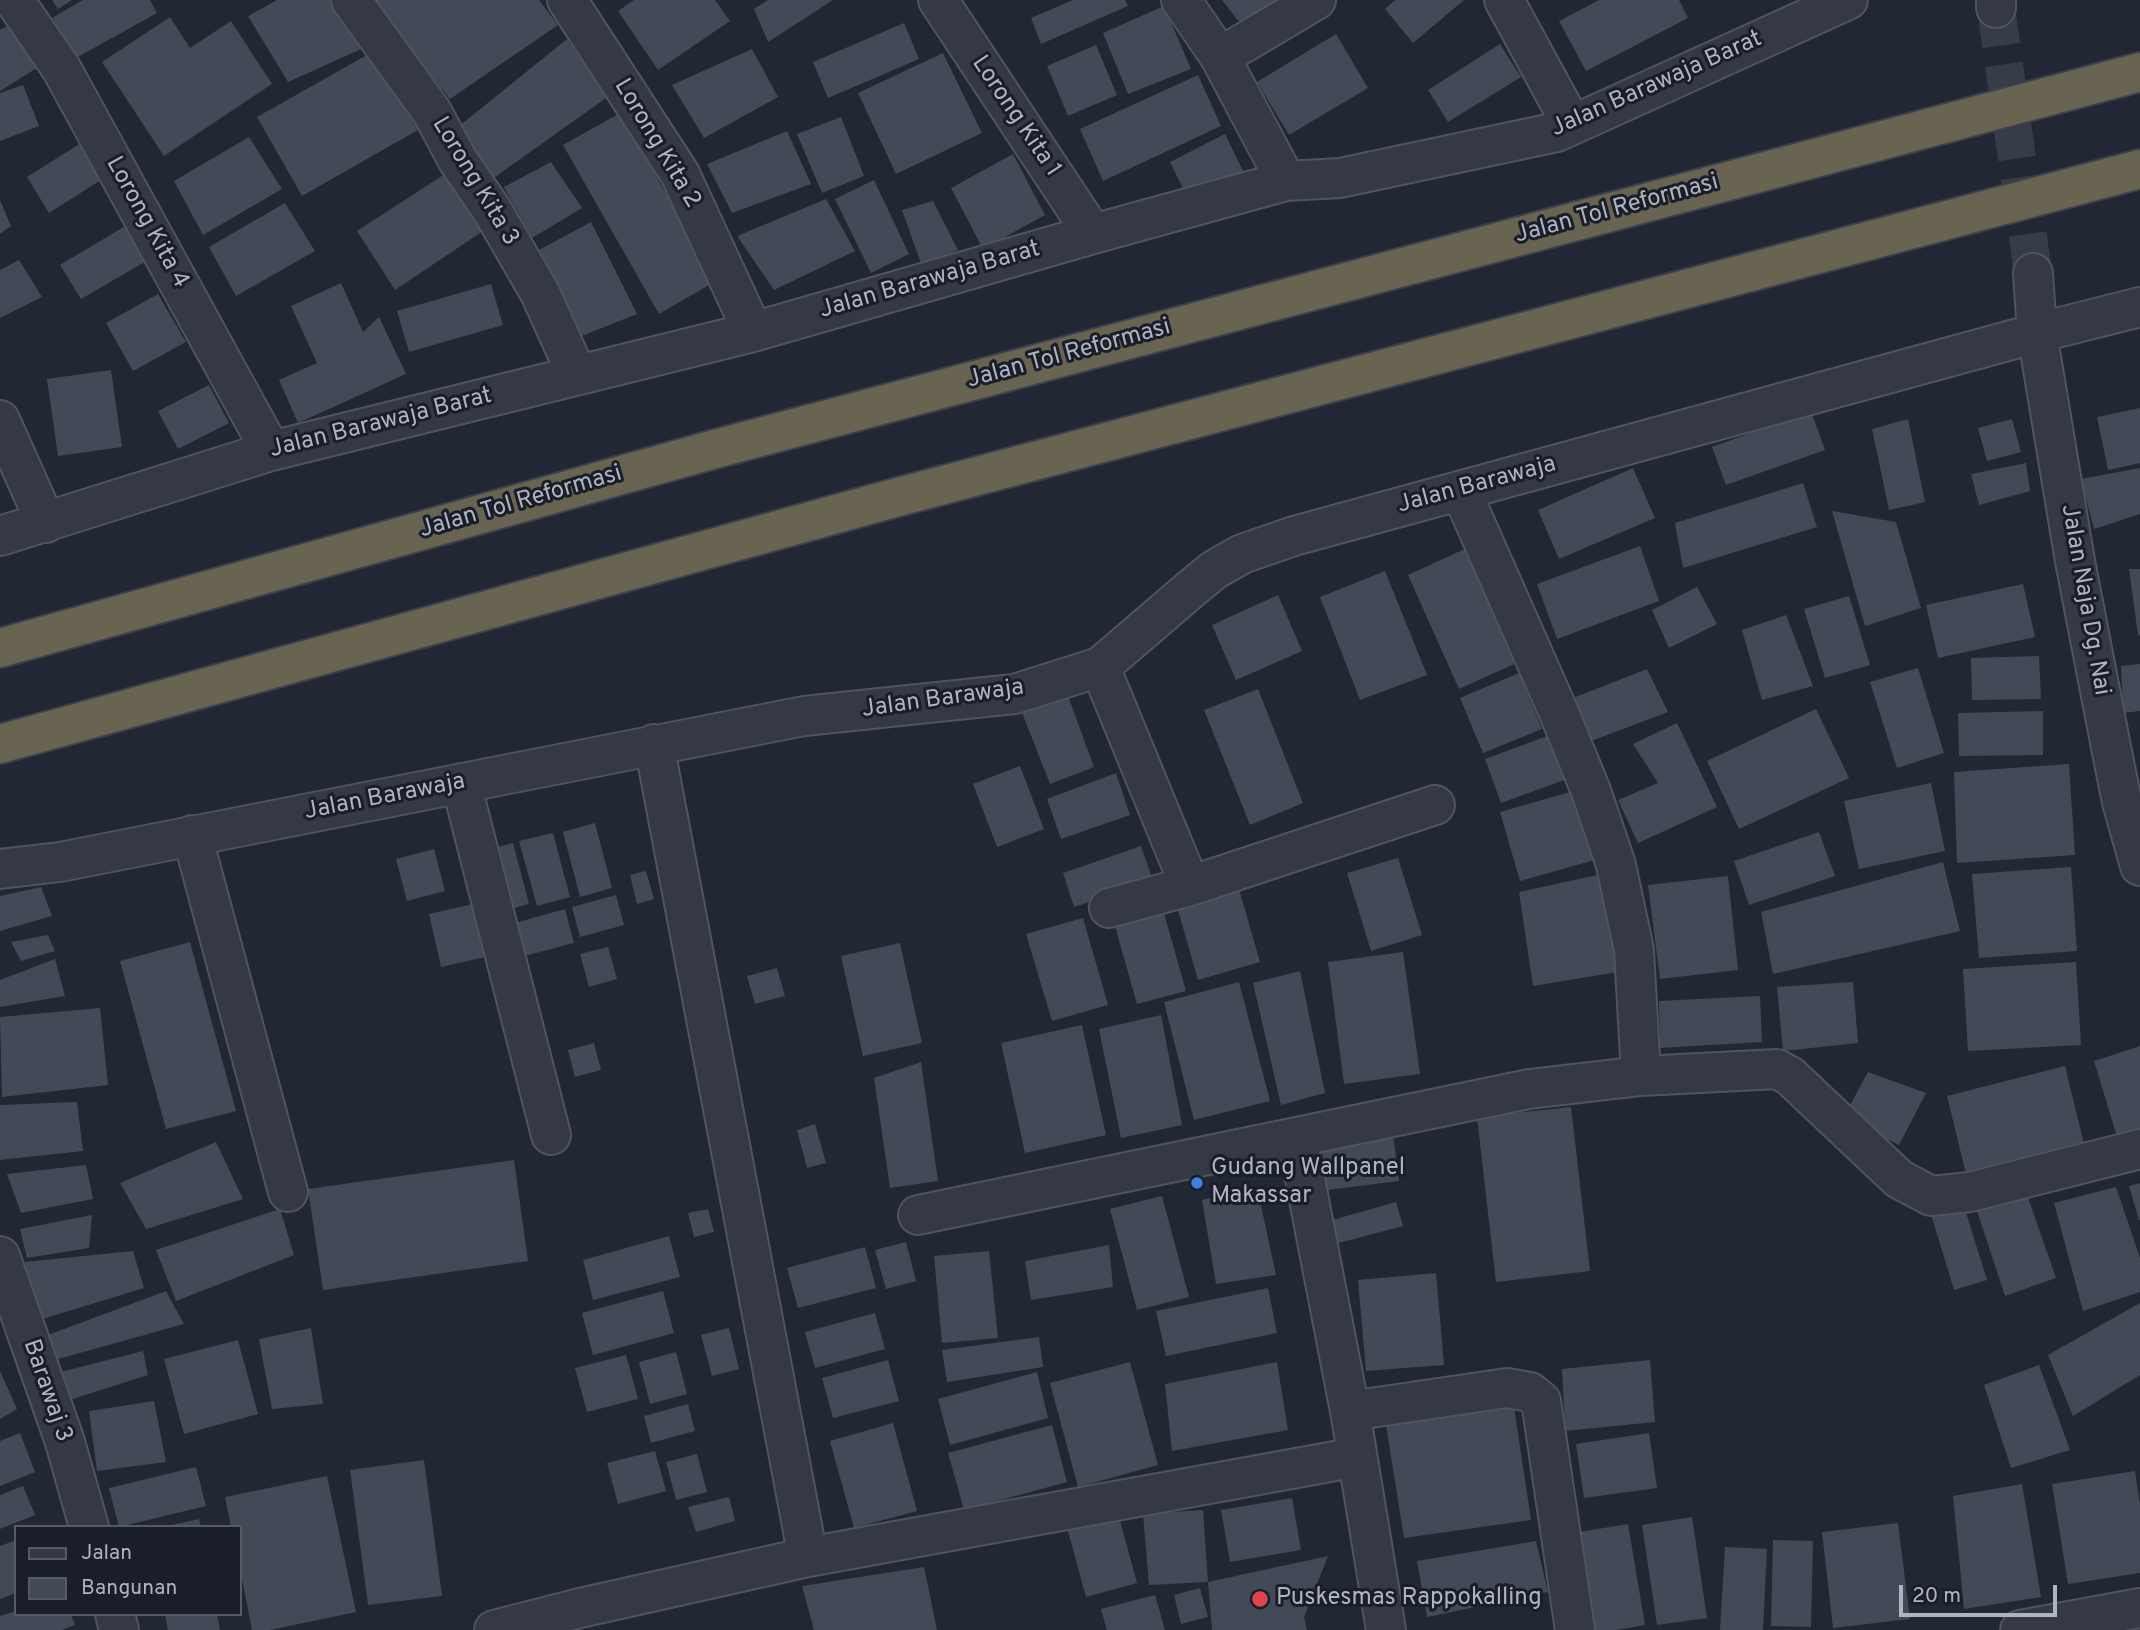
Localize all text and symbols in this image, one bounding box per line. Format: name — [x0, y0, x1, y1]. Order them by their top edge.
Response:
street label: Jalan Barawaja Barat — [1547, 25, 1767, 145]
street label: Lorong Kita 1 — [964, 51, 1066, 183]
street label: Lorong Kita 2 — [606, 74, 706, 214]
street label: Lorong Kita 3 — [424, 112, 524, 252]
street label: Lorong Kita 4 — [98, 152, 194, 294]
street label: Jalan Tol Reformasi — [1512, 169, 1722, 251]
street label: Jalan Barawaja Barat — [816, 236, 1044, 326]
street label: Jalan Tol Reformasi — [964, 314, 1174, 396]
street label: Jalan Barawaja Barat — [267, 382, 495, 466]
street label: Jalan Barawaja — [1394, 451, 1560, 521]
street label: Jalan Tol Reformasi — [416, 460, 626, 546]
street label: Jalan Naja Dg. Nai — [2053, 502, 2115, 698]
street label: Jalan Barawaja — [860, 674, 1026, 726]
street label: Jalan Barawaja — [302, 768, 468, 828]
place label: Gudang Wallpanel Makassar — [1211, 1155, 1405, 1211]
marker: Gudang Wallpanel Makassar — [1189, 1175, 1205, 1191]
street label: Barawaj 3 — [15, 1336, 77, 1446]
legend — [14, 1525, 242, 1616]
text: Jalan — [81, 1540, 132, 1567]
scale bar — [1902, 1570, 2060, 1614]
text: Bangunan — [81, 1575, 177, 1602]
text: 20 m — [1912, 1583, 1961, 1610]
place label: Puskesmas Rappokalling — [1276, 1585, 1542, 1613]
marker: Puskesmas Rappokalling — [1250, 1589, 1270, 1609]

